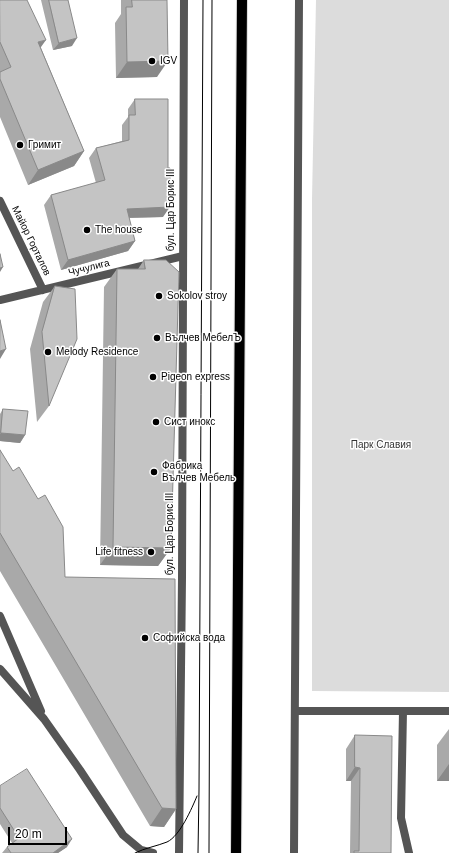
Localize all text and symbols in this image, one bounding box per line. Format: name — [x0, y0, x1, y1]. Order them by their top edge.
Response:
place label: IGV — [160, 55, 177, 67]
marker: IGV — [147, 56, 157, 66]
place label: Гримит — [28, 139, 61, 151]
marker: Гримит — [15, 140, 25, 150]
street label: бул. Цар Борис III — [165, 169, 177, 251]
street label: Майор Горталов — [9, 204, 53, 278]
place label: The house — [95, 224, 142, 236]
marker: The house — [82, 225, 92, 235]
street label: Чучулига — [67, 257, 111, 279]
place label: Sokolov stroy — [167, 290, 227, 302]
marker: Sokolov stroy — [154, 291, 164, 301]
place label: Вълчев МебелЪ — [165, 332, 241, 344]
marker: Вълчев МебелЪ — [152, 333, 162, 343]
place label: Melody Residence — [56, 346, 138, 358]
marker: Melody Residence — [43, 347, 53, 357]
place label: Pigeon express — [161, 371, 230, 383]
marker: Pigeon express — [148, 372, 158, 382]
place label: Сист инокс — [164, 416, 215, 428]
marker: Сист инокс — [151, 417, 161, 427]
park label: Парк Славия — [351, 439, 411, 451]
place label: Фабрика Вълчев Мебель — [162, 460, 235, 484]
marker: Фабрика Вълчев Мебель — [149, 467, 159, 477]
street label: бул. Цар Борис III — [164, 493, 176, 575]
place label: Life fitness — [95, 546, 143, 558]
marker: Life fitness — [146, 547, 156, 557]
place label: Софийска вода — [153, 632, 225, 644]
marker: Софийска вода — [140, 633, 150, 643]
scale bar — [10, 819, 69, 845]
text: 20 m — [15, 827, 42, 841]

